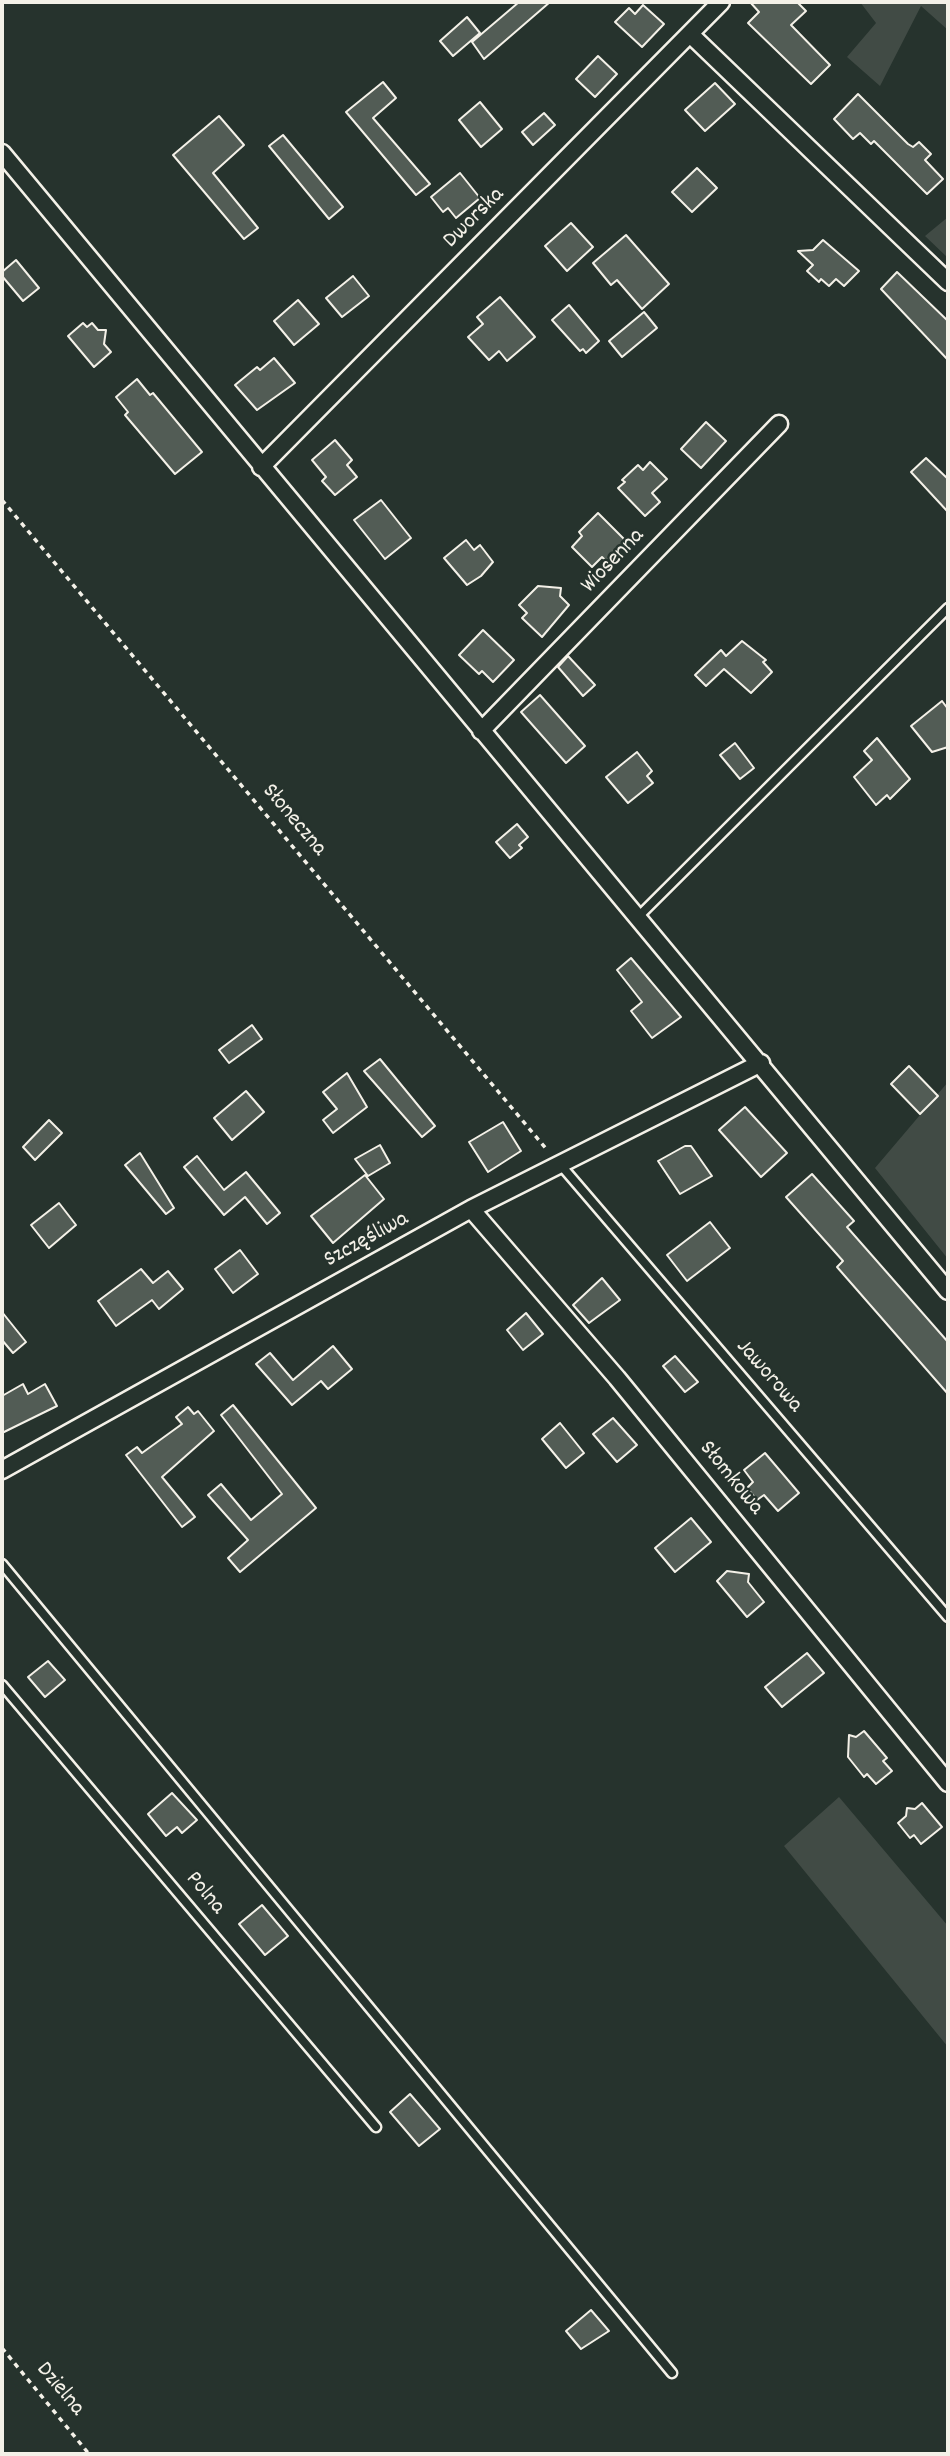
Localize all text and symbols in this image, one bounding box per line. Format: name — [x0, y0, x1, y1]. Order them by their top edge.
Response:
street label: Dworska — [439, 183, 511, 255]
street label: Wiosenna — [576, 524, 652, 600]
street label: Słoneczna — [255, 779, 331, 863]
street label: Szczęśliwa — [320, 1207, 414, 1275]
street label: Jaworowa — [729, 1335, 807, 1419]
street label: Słomkowa — [692, 1436, 768, 1522]
street label: Polna — [178, 1867, 230, 1921]
street label: Dzielna — [29, 2357, 89, 2423]

